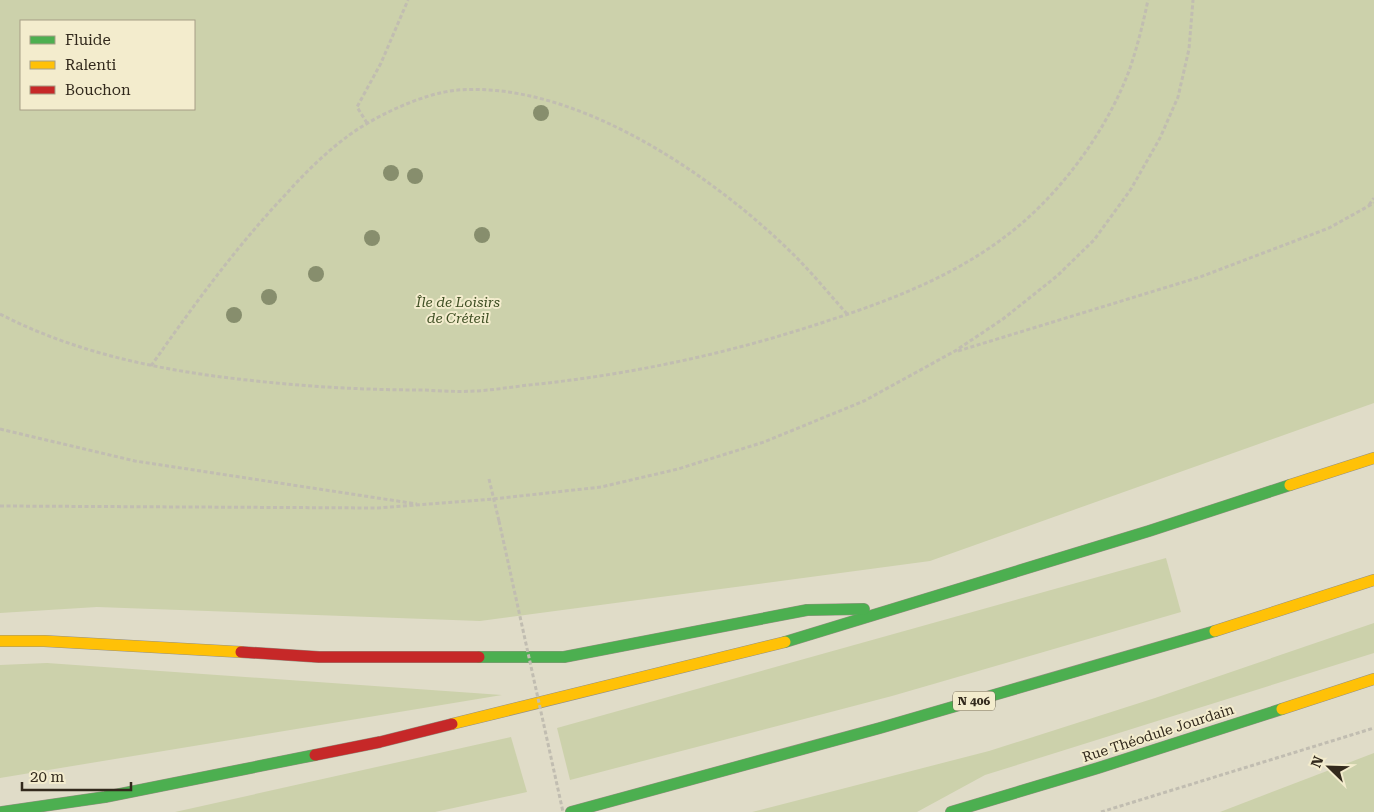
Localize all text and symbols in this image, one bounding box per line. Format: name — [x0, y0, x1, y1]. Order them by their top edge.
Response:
legend — [20, 20, 195, 110]
text: Fluide — [65, 31, 111, 49]
text: Ralenti — [65, 56, 117, 74]
text: Bouchon — [65, 81, 131, 99]
park label: Île de Loisirs de Créteil — [415, 294, 500, 326]
road number: N 406 — [953, 691, 995, 710]
street label: Rue Théodule Jourdain — [1080, 701, 1236, 765]
north arrow — [1304, 742, 1354, 792]
text: N — [1308, 754, 1327, 770]
scale bar — [22, 760, 131, 792]
text: 20 m — [30, 768, 65, 786]

